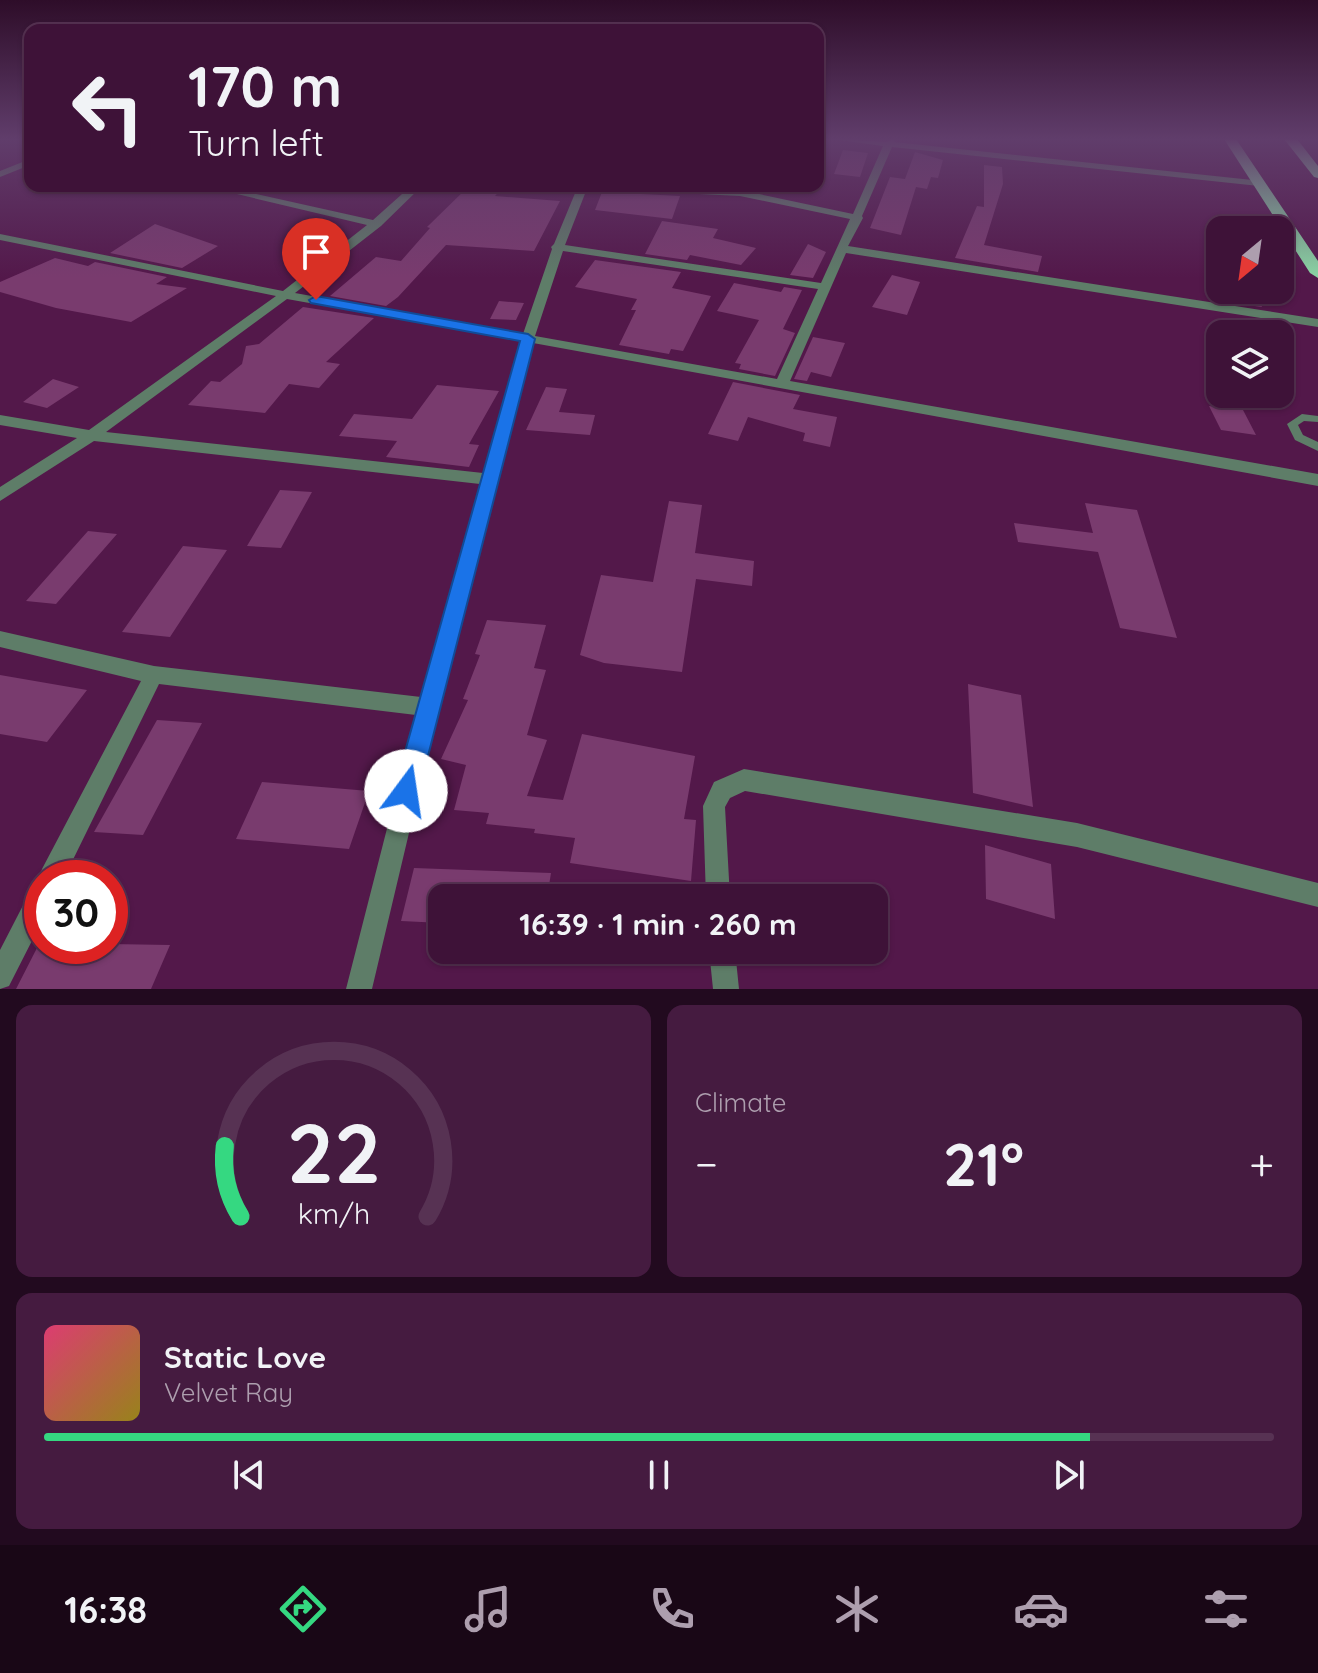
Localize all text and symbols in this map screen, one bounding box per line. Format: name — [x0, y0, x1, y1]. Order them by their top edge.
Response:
text: 170 m — [188, 51, 342, 121]
icon: left — [56, 56, 160, 160]
text: Turn left — [188, 120, 324, 165]
north arrow — [1206, 216, 1294, 304]
map controls — [1206, 216, 1294, 408]
pin — [282, 218, 350, 300]
icon: arrive — [294, 230, 338, 274]
button: layers — [1206, 320, 1294, 408]
position arrow — [364, 749, 448, 833]
speed limit sign: 30 — [24, 860, 128, 964]
text: 16:39 · 1 min · 260 m — [519, 905, 797, 943]
text: Climate — [695, 1086, 786, 1119]
text: 22 — [286, 1100, 381, 1204]
text: 21° — [943, 1126, 1024, 1201]
text: − — [695, 1136, 718, 1191]
text: + — [1249, 1136, 1274, 1191]
text: km/h — [297, 1195, 370, 1231]
text: Static Love — [164, 1338, 326, 1376]
text: Velvet Ray — [164, 1376, 293, 1409]
icon: previous — [227, 1453, 271, 1497]
icon: pause — [637, 1453, 681, 1497]
icon: next — [1047, 1453, 1091, 1497]
icon: directions — [275, 1581, 331, 1637]
icon: music — [460, 1581, 516, 1637]
icon: phone — [644, 1581, 700, 1637]
icon: climate — [829, 1581, 885, 1637]
icon: car — [1013, 1581, 1069, 1637]
icon: filters — [1198, 1581, 1254, 1637]
text: 16:38 — [64, 1587, 147, 1632]

